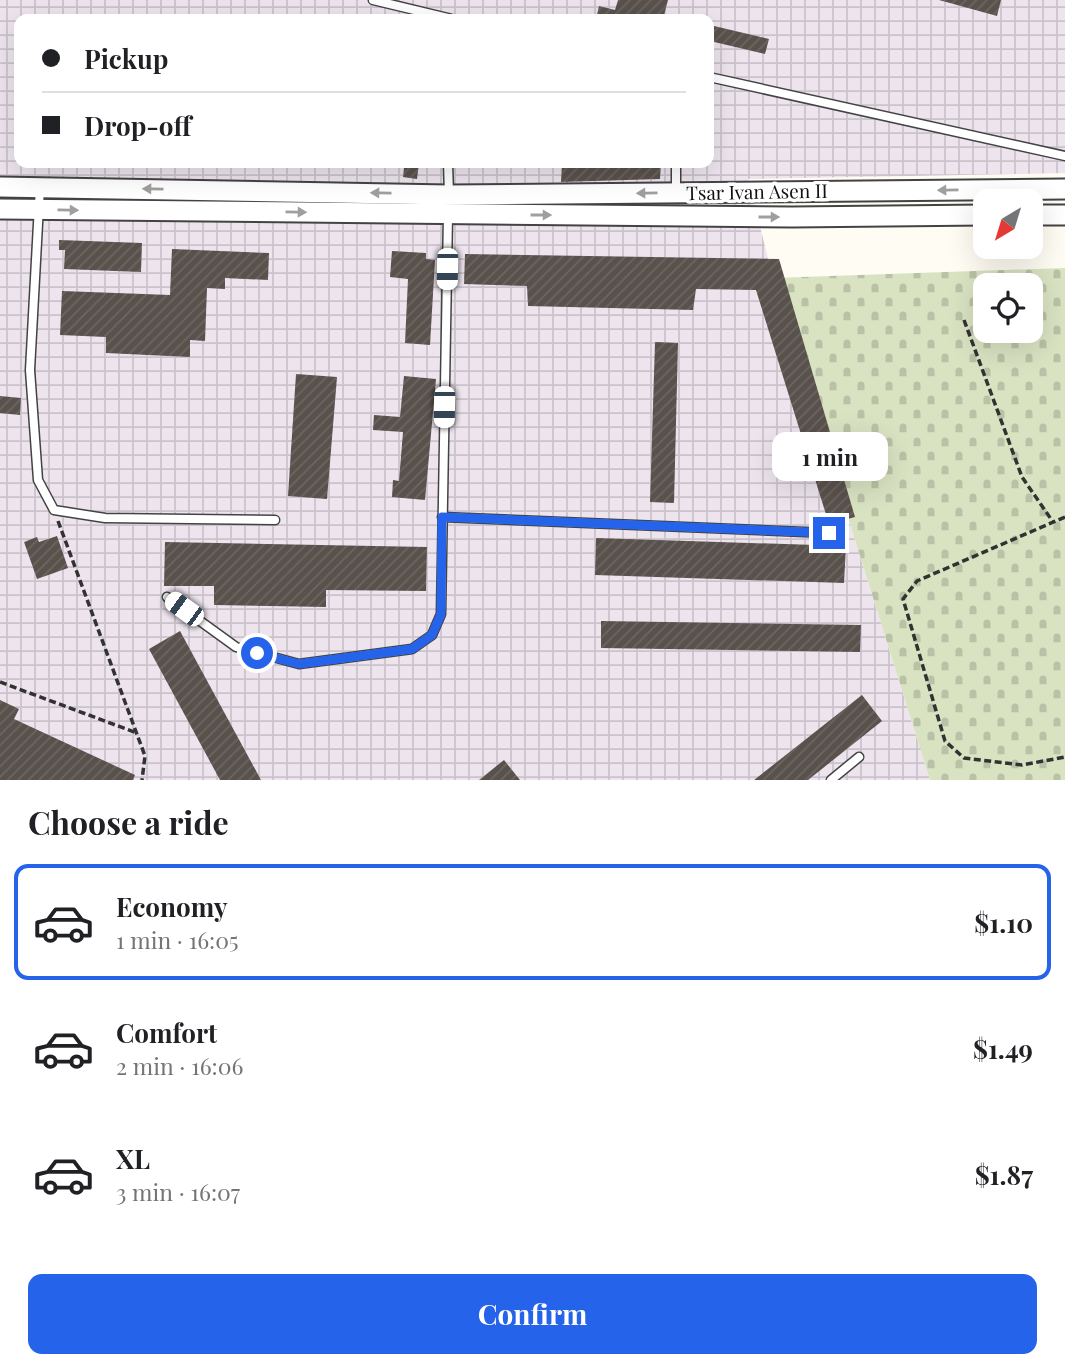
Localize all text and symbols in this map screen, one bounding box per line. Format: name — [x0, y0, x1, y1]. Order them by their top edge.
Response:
text: Pickup — [84, 41, 168, 76]
text: Drop-off — [84, 108, 191, 143]
street label: Tsar Ivan Asen II — [686, 177, 828, 205]
one-way arrow — [142, 184, 164, 195]
one-way arrow — [937, 184, 959, 196]
one-way arrow — [636, 187, 658, 199]
one-way arrow — [369, 188, 391, 199]
north arrow — [973, 189, 1043, 259]
map controls — [973, 189, 1043, 343]
one-way arrow — [57, 204, 79, 215]
one-way arrow — [285, 206, 307, 218]
one-way arrow — [531, 209, 553, 221]
one-way arrow — [758, 211, 780, 223]
car — [437, 248, 458, 290]
button: locate — [973, 273, 1043, 343]
car — [434, 386, 455, 428]
callout: 1 min — [771, 432, 887, 480]
text: 1 min — [802, 441, 858, 472]
route end — [813, 517, 845, 549]
car — [161, 588, 208, 630]
route start — [241, 637, 273, 669]
text: Choose a ride — [28, 800, 229, 843]
text: Economy — [116, 889, 227, 924]
icon: car — [32, 891, 95, 954]
text: $1.10 — [974, 905, 1033, 940]
text: 1 min · 16:05 — [116, 924, 239, 955]
text: Comfort — [116, 1015, 217, 1050]
icon: car — [32, 1017, 95, 1080]
text: $1.49 — [973, 1031, 1033, 1066]
text: 2 min · 16:06 — [116, 1050, 243, 1081]
text: XL — [116, 1141, 150, 1176]
icon: car — [32, 1143, 95, 1206]
text: $1.87 — [975, 1157, 1033, 1192]
text: 3 min · 16:07 — [116, 1176, 240, 1207]
button: Confirm — [28, 1274, 1037, 1354]

